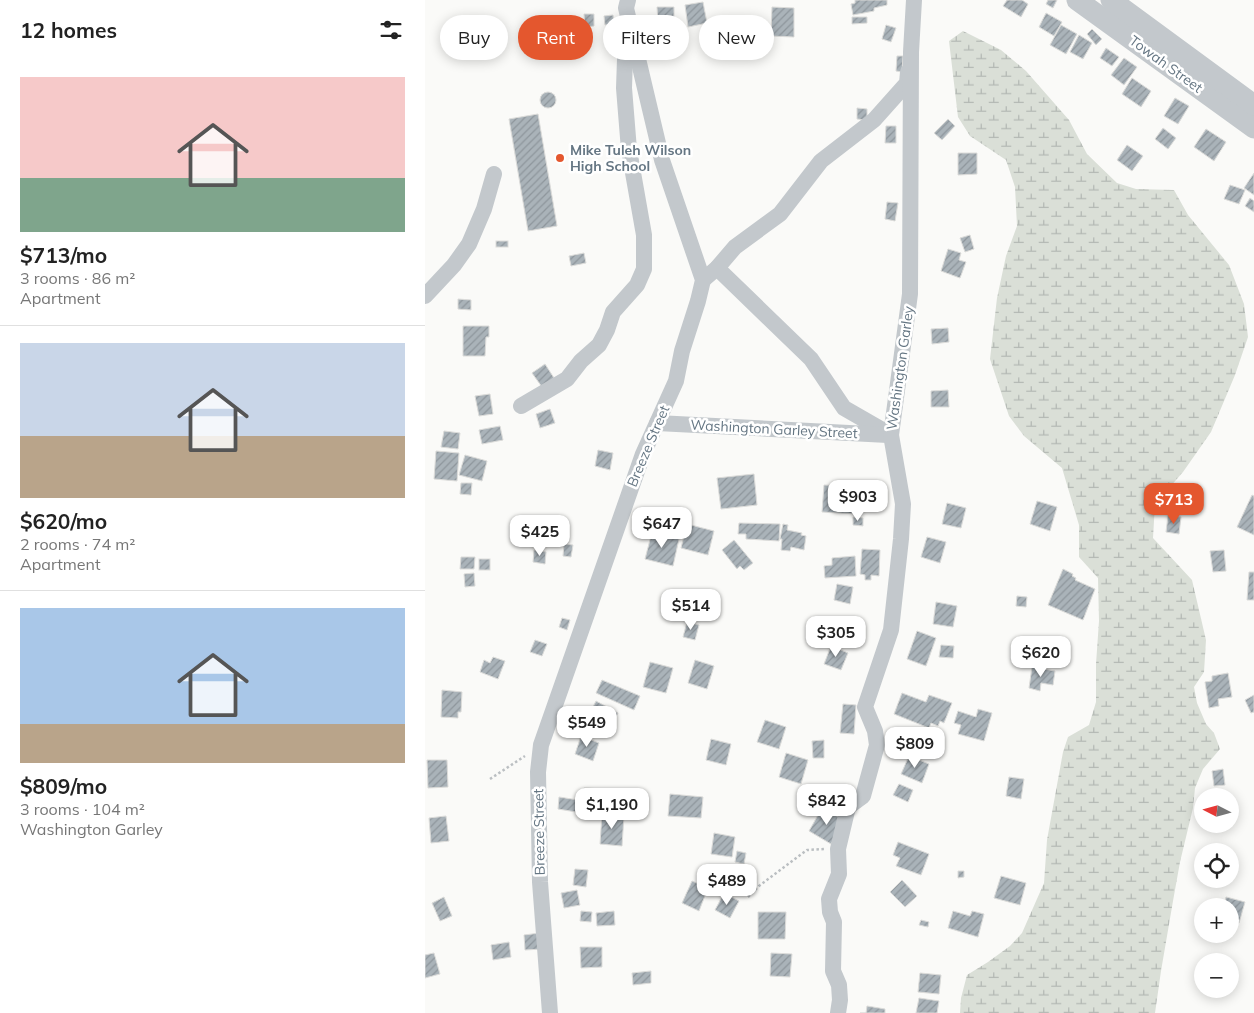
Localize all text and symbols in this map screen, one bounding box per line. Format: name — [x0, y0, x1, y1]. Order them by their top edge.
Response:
chip: Buy — [440, 15, 508, 60]
chip: Rent — [518, 15, 593, 60]
chip: Filters — [603, 15, 689, 60]
chip: New — [699, 15, 774, 60]
icon: filters — [377, 16, 405, 44]
text: 12 homes — [20, 17, 117, 43]
street label: Towah Street — [1126, 31, 1206, 97]
icon: home — [168, 110, 258, 200]
place label: Mike Tuleh Wilson High School — [570, 141, 691, 175]
marker: Mike Tuleh Wilson High School — [554, 152, 566, 164]
text: $713/mo — [20, 242, 107, 268]
text: 3 rooms · 86 m² — [20, 268, 135, 288]
text: Apartment — [20, 288, 101, 308]
street label: Washington Garley — [882, 304, 918, 431]
icon: home — [168, 375, 258, 465]
street label: Breeze Street — [623, 402, 673, 489]
street label: Washington Garley Street — [690, 416, 858, 442]
pin: $903 — [828, 480, 888, 522]
pin: $713 — [1144, 482, 1204, 525]
text: $903 — [839, 486, 877, 506]
text: $713 — [1155, 489, 1193, 509]
pin: $647 — [632, 506, 692, 549]
text: $620/mo — [20, 508, 107, 534]
text: $647 — [643, 513, 681, 533]
pin: $425 — [510, 514, 570, 557]
text: $425 — [521, 521, 559, 541]
text: 2 rooms · 74 m² — [20, 534, 135, 554]
text: Apartment — [20, 554, 101, 574]
pin: $514 — [661, 588, 721, 631]
text: $514 — [672, 595, 710, 615]
pin: $305 — [806, 616, 866, 658]
text: $305 — [817, 622, 855, 642]
pin: $620 — [1011, 636, 1071, 678]
icon: home — [168, 640, 258, 730]
text: $620 — [1022, 642, 1060, 662]
pin: $549 — [557, 706, 617, 748]
text: $549 — [568, 712, 606, 732]
pin: $809 — [885, 726, 945, 769]
text: $809 — [896, 733, 934, 753]
text: $809/mo — [20, 773, 107, 799]
pin: $842 — [797, 784, 857, 826]
street label: Breeze Street — [529, 788, 549, 876]
pin: $1,190 — [571, 788, 653, 830]
north arrow — [1194, 788, 1239, 832]
map controls — [1194, 788, 1239, 998]
text: $842 — [808, 790, 846, 810]
text: $1,190 — [586, 794, 638, 814]
text: 3 rooms · 104 m² — [20, 799, 145, 819]
text: Washington Garley — [20, 819, 163, 839]
button: locate — [1194, 843, 1239, 888]
pin: $489 — [697, 864, 757, 906]
text: $489 — [708, 870, 746, 890]
button: + — [1194, 898, 1239, 943]
button: − — [1194, 953, 1239, 998]

